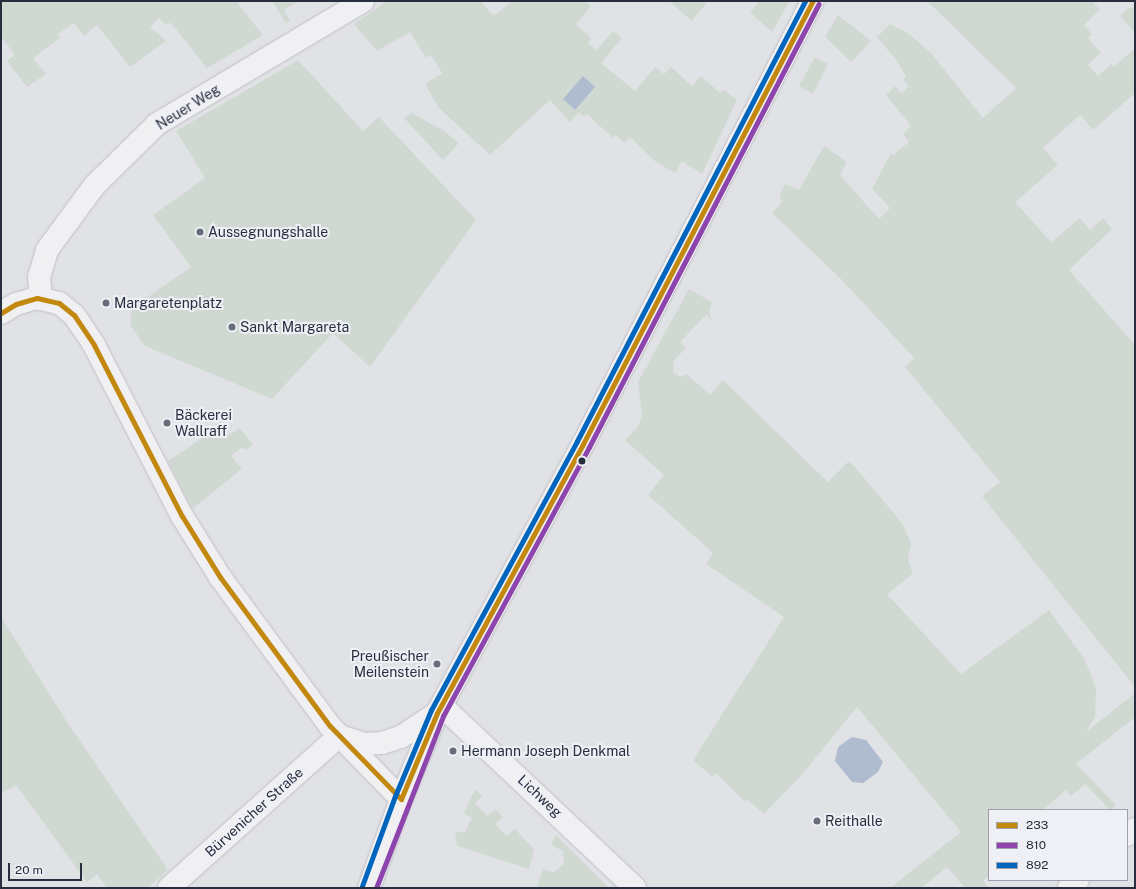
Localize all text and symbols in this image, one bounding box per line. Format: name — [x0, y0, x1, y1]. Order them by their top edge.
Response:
street label: Neuer Weg — [153, 81, 223, 133]
place label: Aussegnungshalle — [208, 224, 328, 240]
marker: Aussegnungshalle — [195, 227, 205, 237]
place label: Margaretenplatz — [114, 295, 222, 311]
marker: Margaretenplatz — [101, 298, 111, 308]
place label: Sankt Margareta — [240, 319, 349, 335]
marker: Sankt Margareta — [227, 322, 237, 332]
place label: Bäckerei Wallraff — [175, 407, 232, 440]
marker: Bäckerei Wallraff — [162, 418, 172, 428]
unlabelled marker — [577, 456, 587, 466]
place label: Preußischer Meilenstein — [351, 648, 429, 680]
marker: Preußischer Meilenstein — [432, 659, 442, 669]
place label: Hermann Joseph Denkmal — [461, 743, 630, 759]
marker: Hermann Joseph Denkmal — [448, 746, 458, 756]
street label: Bürvenicher Straße — [202, 764, 306, 860]
street label: Lichweg — [514, 771, 566, 821]
legend — [988, 809, 1128, 881]
place label: Reithalle — [825, 813, 883, 829]
marker: Reithalle — [812, 816, 822, 826]
text: 233 — [1026, 818, 1048, 832]
text: 810 — [1026, 838, 1046, 852]
scale bar — [10, 855, 84, 881]
text: 892 — [1026, 858, 1048, 872]
text: 20 m — [15, 863, 43, 877]

